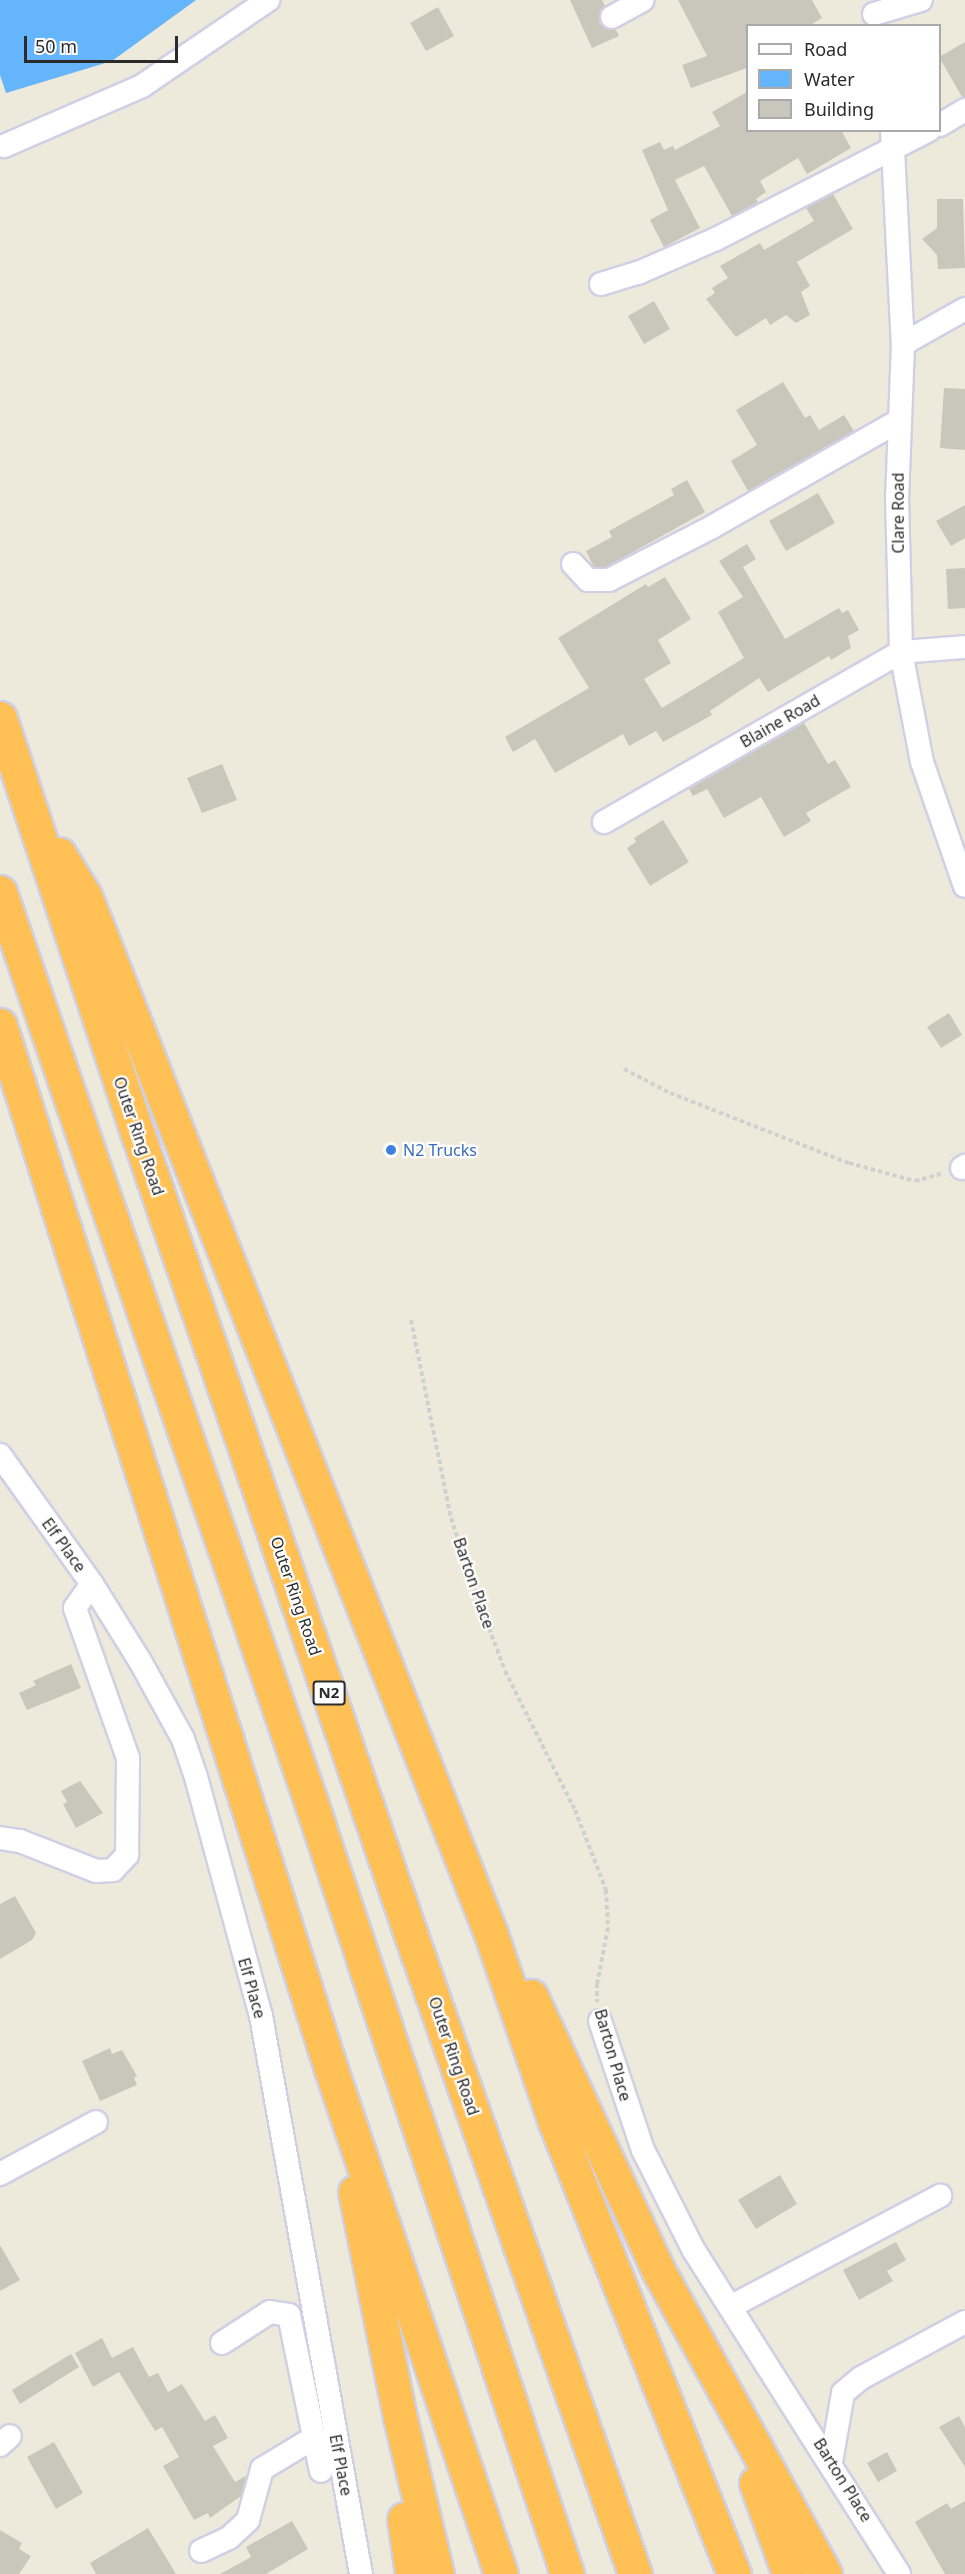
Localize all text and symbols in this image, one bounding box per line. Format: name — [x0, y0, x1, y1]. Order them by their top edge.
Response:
scale bar — [27, 24, 182, 62]
legend — [746, 24, 941, 132]
text: 50 m — [35, 34, 77, 58]
text: Road — [804, 37, 847, 61]
text: Water — [804, 67, 855, 91]
text: Building — [804, 97, 874, 121]
street label: Clare Road — [888, 472, 908, 554]
street label: Blaine Road — [737, 690, 823, 752]
street label: Outer Ring Road — [110, 1074, 168, 1198]
place label: N2 Trucks — [403, 1140, 477, 1160]
marker: N2 Trucks — [384, 1143, 398, 1157]
street label: Elf Place — [38, 1514, 90, 1576]
street label: Outer Ring Road — [267, 1534, 325, 1658]
street label: Barton Place — [449, 1535, 499, 1631]
road number: N2 — [312, 1681, 346, 1705]
street label: Elf Place — [234, 1955, 270, 2021]
street label: Outer Ring Road — [425, 1994, 483, 2118]
street label: Barton Place — [591, 2007, 635, 2103]
street label: Elf Place — [326, 2433, 356, 2497]
street label: Barton Place — [810, 2435, 876, 2525]

